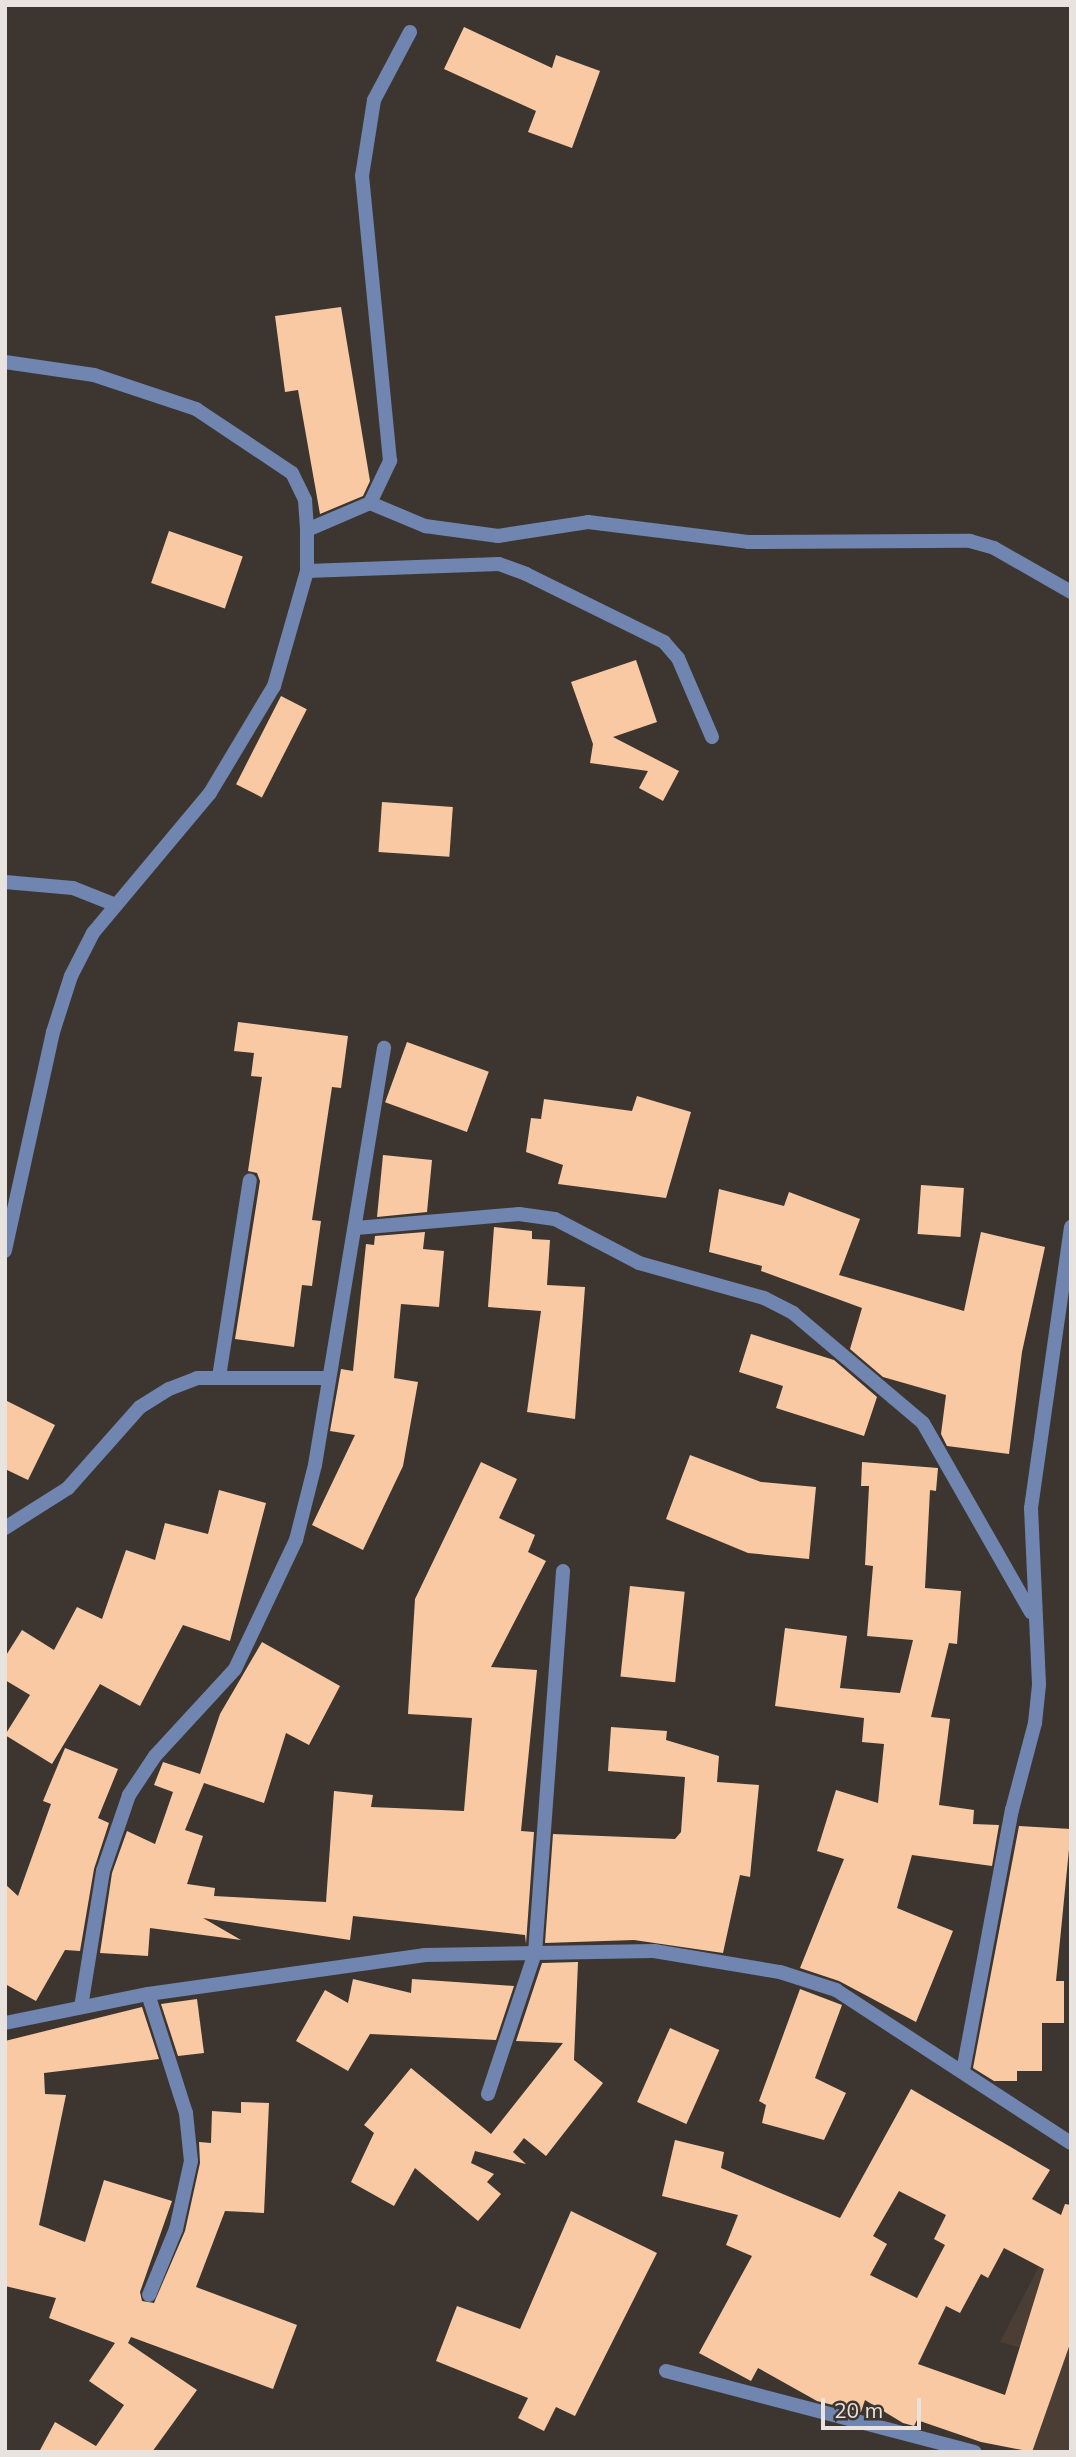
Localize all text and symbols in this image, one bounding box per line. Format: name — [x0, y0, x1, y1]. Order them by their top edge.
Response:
scale bar — [824, 2384, 924, 2428]
text: 20 m — [834, 2397, 883, 2423]

